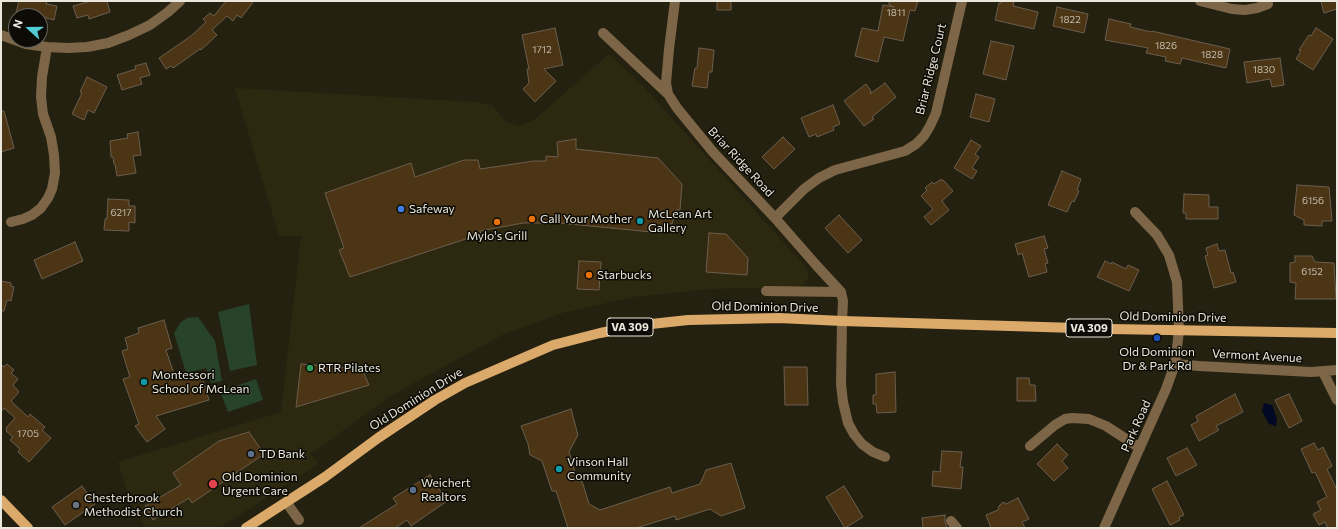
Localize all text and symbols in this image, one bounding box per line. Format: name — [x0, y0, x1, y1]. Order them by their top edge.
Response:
house number: 1811 — [887, 7, 905, 19]
north arrow — [8, 8, 48, 48]
house number: 1822 — [1059, 14, 1081, 26]
text: N — [10, 18, 25, 30]
street label: Briar Ridge Court — [913, 22, 949, 116]
house number: 1826 — [1155, 40, 1177, 52]
house number: 1712 — [532, 44, 552, 56]
house number: 1828 — [1201, 49, 1223, 61]
house number: 1830 — [1253, 64, 1275, 76]
street label: Briar Ridge Road — [705, 124, 777, 200]
house number: 6156 — [1302, 195, 1324, 207]
place label: Safeway — [409, 202, 455, 216]
marker: Safeway — [396, 204, 406, 214]
house number: 6217 — [110, 207, 132, 219]
place label: McLean Art Gallery — [648, 207, 712, 235]
place label: Call Your Mother — [540, 212, 632, 226]
marker: Call Your Mother — [527, 214, 537, 224]
marker: McLean Art Gallery — [635, 216, 645, 226]
marker: Mylo's Grill — [492, 217, 502, 227]
place label: Mylo's Grill — [467, 229, 527, 243]
house number: 6152 — [1301, 266, 1323, 278]
place label: Starbucks — [597, 268, 652, 282]
marker: Starbucks — [584, 270, 594, 280]
street label: Old Dominion Drive — [711, 299, 819, 315]
street label: Old Dominion Drive — [1119, 309, 1227, 325]
road number: VA 309 — [607, 318, 653, 336]
road number: VA 309 — [1066, 319, 1112, 337]
marker: Old Dominion Dr & Park Rd — [1152, 333, 1162, 343]
place label: Old Dominion Dr & Park Rd — [1119, 345, 1195, 373]
street label: Vermont Avenue — [1212, 346, 1302, 366]
place label: RTR Pilates — [318, 361, 380, 375]
marker: RTR Pilates — [305, 363, 315, 373]
street label: Old Dominion Drive — [367, 365, 465, 433]
place label: Montessori School of McLean — [152, 368, 249, 396]
marker: Montessori School of McLean — [139, 377, 149, 387]
street label: Park Road — [1118, 398, 1154, 454]
house number: 1705 — [17, 428, 39, 440]
place label: TD Bank — [259, 447, 305, 461]
marker: TD Bank — [246, 449, 256, 459]
place label: Vinson Hall Community — [567, 455, 631, 483]
marker: Vinson Hall Community — [554, 464, 564, 474]
place label: Old Dominion Urgent Care — [222, 470, 298, 498]
place label: Weichert Realtors — [421, 476, 471, 504]
marker: Old Dominion Urgent Care — [207, 478, 219, 490]
marker: Weichert Realtors — [408, 485, 418, 495]
place label: Chesterbrook Methodist Church — [84, 491, 183, 519]
marker: Chesterbrook Methodist Church — [71, 500, 81, 510]

